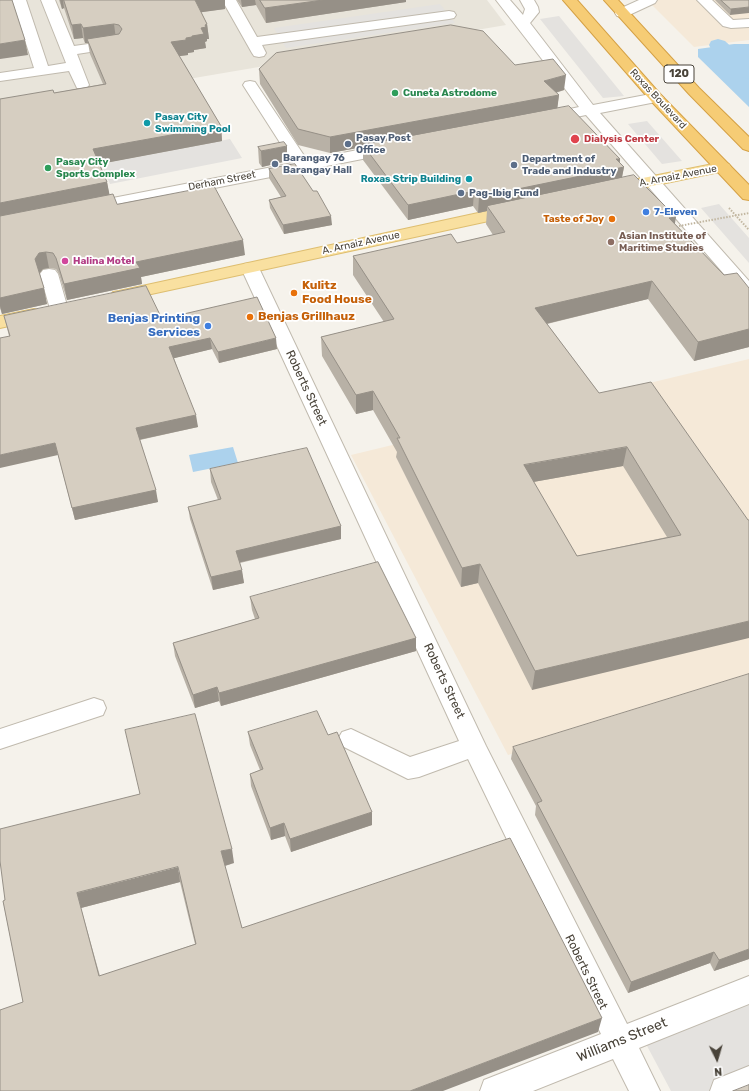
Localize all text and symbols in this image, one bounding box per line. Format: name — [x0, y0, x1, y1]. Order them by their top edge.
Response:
road number: 120 — [664, 65, 694, 83]
street label: Roxas Boulevard — [627, 67, 689, 131]
place label: Cuneta Astrodome — [403, 87, 497, 99]
marker: Cuneta Astrodome — [390, 88, 400, 98]
place label: Pasay City Swimming Pool — [155, 111, 231, 134]
marker: Pasay City Swimming Pool — [142, 118, 152, 128]
place label: Pasay Post Office — [356, 132, 411, 156]
marker: Dialysis Center — [569, 133, 581, 145]
place label: Dialysis Center — [584, 133, 659, 145]
marker: Pasay Post Office — [343, 139, 353, 149]
place label: Barangay 76 Barangay Hall — [283, 152, 352, 176]
place label: Department of Trade and Industry — [522, 153, 616, 176]
place label: Pasay City Sports Complex — [56, 156, 135, 180]
marker: Barangay 76 Barangay Hall — [270, 159, 280, 169]
marker: Department of Trade and Industry — [509, 160, 519, 170]
marker: Pasay City Sports Complex — [43, 163, 53, 173]
street label: A. Arnaiz Avenue — [638, 163, 718, 189]
street label: Derham Street — [187, 169, 257, 193]
place label: Roxas Strip Building — [361, 173, 461, 185]
marker: Roxas Strip Building — [464, 174, 474, 184]
place label: Pag-Ibig Fund — [469, 187, 539, 199]
marker: Pag-Ibig Fund — [456, 188, 466, 198]
place label: 7-Eleven — [654, 206, 697, 218]
marker: 7-Eleven — [641, 207, 651, 217]
place label: Taste of Joy — [543, 213, 604, 225]
marker: Taste of Joy — [607, 214, 617, 224]
street label: A. Arnaiz Avenue — [321, 229, 401, 257]
place label: Asian Institute of Maritime Studies — [619, 230, 706, 254]
marker: Asian Institute of Maritime Studies — [606, 237, 616, 247]
place label: Halina Motel — [73, 255, 134, 267]
marker: Halina Motel — [60, 256, 70, 266]
place label: Kulitz Food House — [302, 279, 372, 307]
marker: Kulitz Food House — [289, 288, 299, 298]
place label: Benjas Grillhauz — [258, 310, 355, 324]
place label: Benjas Printing Services — [108, 312, 200, 340]
marker: Benjas Grillhauz — [245, 312, 255, 322]
marker: Benjas Printing Services — [203, 321, 213, 331]
street label: Roberts Street — [282, 348, 330, 428]
street label: Roberts Street — [420, 641, 468, 721]
street label: Roberts Street — [562, 932, 610, 1012]
street label: Williams Street — [574, 1014, 670, 1066]
north arrow — [697, 1039, 737, 1079]
text: N — [714, 1065, 723, 1078]

